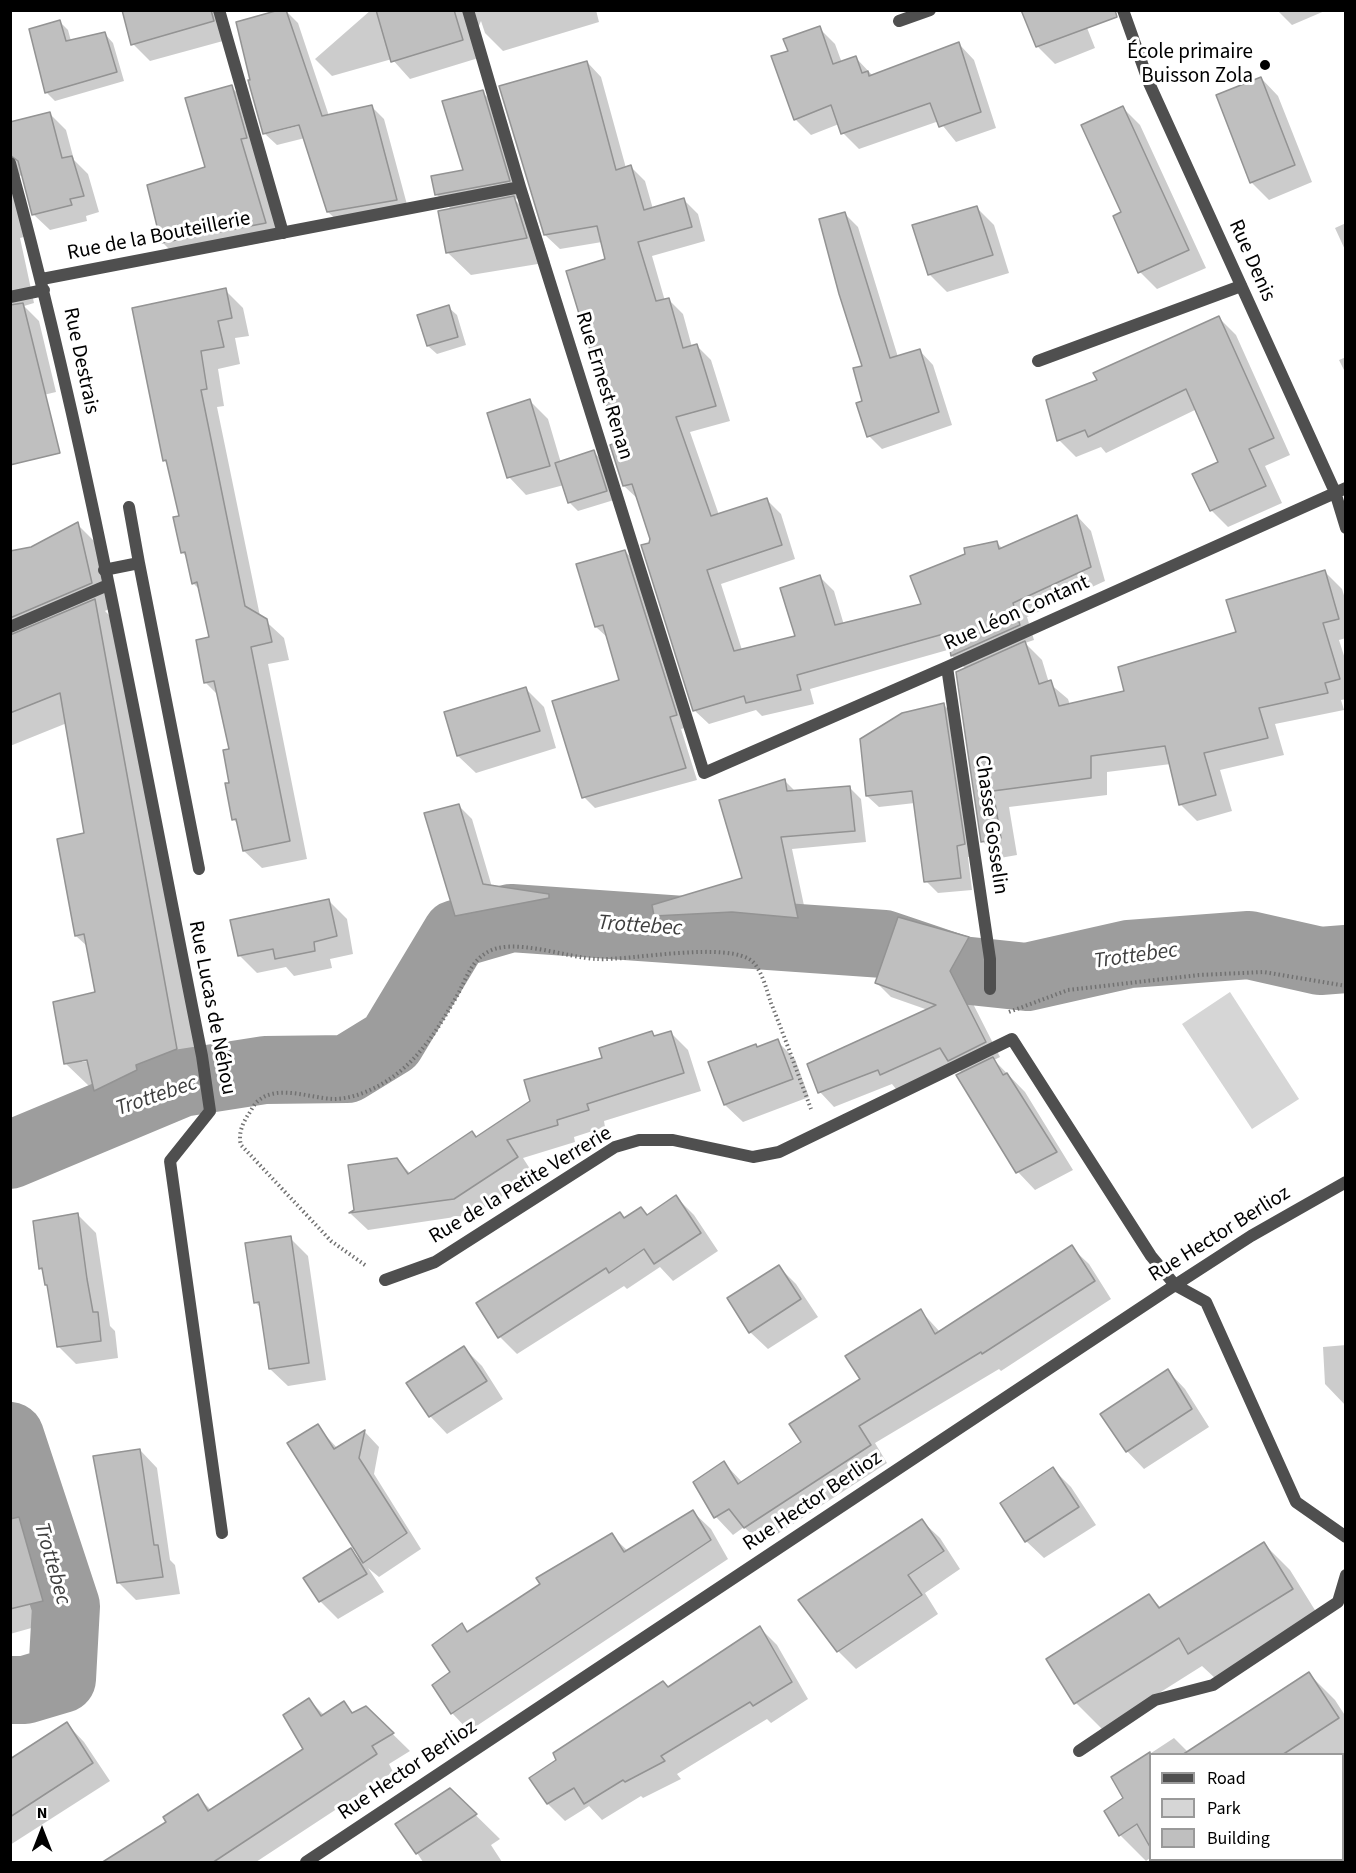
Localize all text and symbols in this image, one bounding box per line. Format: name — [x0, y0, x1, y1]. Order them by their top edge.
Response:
place label: École primaire Buisson Zola — [1127, 40, 1253, 90]
marker: École primaire Buisson Zola — [1258, 58, 1272, 72]
street label: Rue de la Bouteillerie — [65, 207, 253, 267]
street label: Rue Denis — [1222, 216, 1280, 306]
street label: Rue Destrais — [56, 305, 104, 417]
street label: Rue Ernest Renan — [568, 309, 638, 463]
street label: Rue Léon Contant — [941, 571, 1093, 657]
street label: Chasse Gosselin — [968, 754, 1012, 896]
water label: Trottebec — [597, 911, 683, 943]
street label: Rue Lucas de Néhou — [182, 919, 240, 1097]
water label: Trottebec — [1092, 938, 1180, 976]
water label: Trottebec — [113, 1071, 201, 1123]
street label: Rue de la Petite Verrerie — [425, 1122, 617, 1250]
street label: Rue Hector Berlioz — [1145, 1181, 1295, 1289]
street label: Rue Hector Berlioz — [739, 1446, 887, 1558]
water label: Trottebec — [27, 1520, 75, 1608]
street label: Rue Hector Berlioz — [334, 1715, 482, 1827]
legend — [1149, 1753, 1344, 1861]
text: Road — [1207, 1766, 1246, 1791]
text: Park — [1207, 1796, 1241, 1821]
north arrow — [12, 1801, 72, 1861]
text: N — [37, 1802, 47, 1824]
text: Building — [1207, 1826, 1270, 1851]

